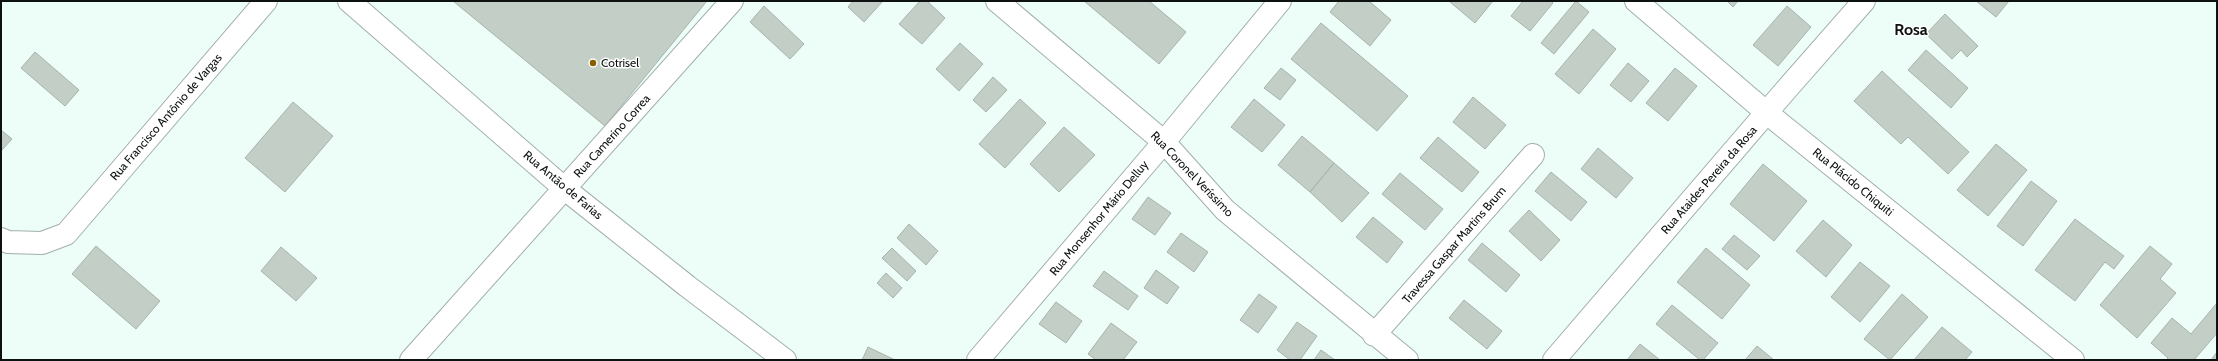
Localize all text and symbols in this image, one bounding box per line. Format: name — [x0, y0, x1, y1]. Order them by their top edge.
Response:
district label: Rosa — [1894, 20, 1928, 39]
street label: Rua Francisco Antônio de Vargas — [106, 50, 225, 183]
place label: Cotrisel — [601, 55, 639, 70]
marker: Cotrisel — [588, 58, 598, 68]
street label: Rua Camerino Correa — [570, 91, 653, 181]
street label: Rua Ataides Pereira da Rosa — [1658, 122, 1760, 237]
street label: Rua Coronel Veríssimo — [1148, 128, 1237, 220]
street label: Rua Plácido Chiquiti — [1810, 144, 1897, 219]
street label: Rua Antão de Farias — [521, 147, 606, 222]
street label: Rua Monsenhor Mário Delluy — [1046, 157, 1151, 278]
street label: Travessa Gaspar Martins Brum — [1399, 183, 1509, 306]

